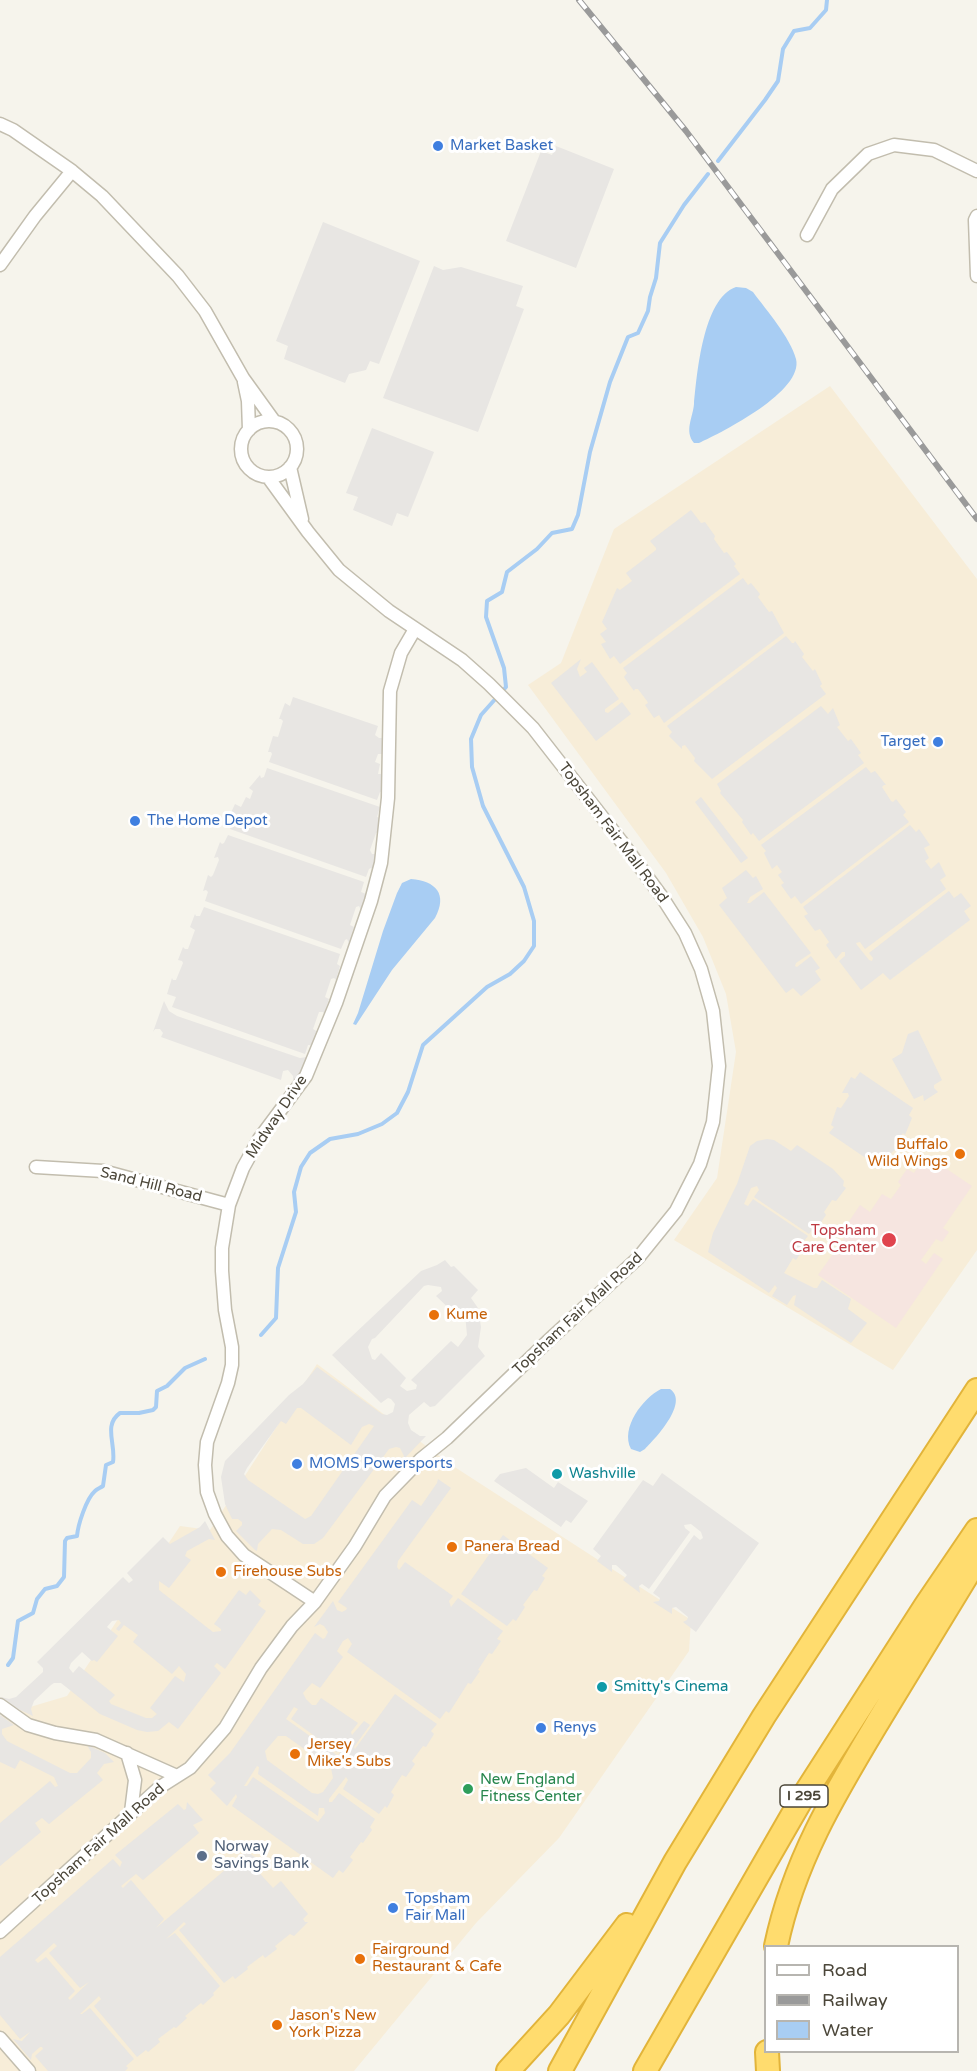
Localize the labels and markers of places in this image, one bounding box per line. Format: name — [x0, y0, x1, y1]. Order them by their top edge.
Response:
place label: Market Basket — [450, 137, 553, 155]
marker: Market Basket — [431, 139, 445, 153]
place label: Target — [880, 733, 926, 751]
marker: Target — [931, 735, 945, 749]
place label: The Home Depot — [147, 812, 268, 830]
marker: The Home Depot — [128, 814, 142, 828]
place label: Buffalo Wild Wings — [868, 1136, 948, 1171]
marker: Buffalo Wild Wings — [953, 1147, 967, 1161]
place label: Topsham Care Center — [792, 1222, 876, 1257]
marker: Topsham Care Center — [880, 1231, 898, 1249]
place label: Kume — [446, 1306, 487, 1324]
marker: Kume — [427, 1308, 441, 1322]
place label: MOMS Powersports — [309, 1455, 453, 1473]
marker: MOMS Powersports — [290, 1457, 304, 1471]
place label: Washville — [569, 1465, 636, 1483]
marker: Washville — [550, 1467, 564, 1481]
place label: Panera Bread — [464, 1538, 560, 1556]
marker: Panera Bread — [445, 1540, 459, 1554]
place label: Firehouse Subs — [233, 1563, 342, 1581]
marker: Firehouse Subs — [214, 1565, 228, 1579]
place label: Smitty's Cinema — [614, 1678, 728, 1696]
marker: Smitty's Cinema — [595, 1680, 609, 1694]
place label: Renys — [553, 1719, 596, 1737]
marker: Renys — [534, 1721, 548, 1735]
place label: Jersey Mike's Subs — [307, 1736, 391, 1771]
marker: Jersey Mike's Subs — [288, 1747, 302, 1761]
place label: New England Fitness Center — [480, 1771, 582, 1806]
marker: New England Fitness Center — [461, 1782, 475, 1796]
place label: Norway Savings Bank — [214, 1838, 309, 1873]
marker: Norway Savings Bank — [195, 1849, 209, 1863]
place label: Topsham Fair Mall — [405, 1890, 470, 1925]
marker: Topsham Fair Mall — [386, 1901, 400, 1915]
place label: Fairground Restaurant & Cafe — [372, 1941, 502, 1976]
marker: Fairground Restaurant & Cafe — [353, 1952, 367, 1966]
place label: Jason's New York Pizza — [289, 2007, 376, 2042]
marker: Jason's New York Pizza — [270, 2018, 284, 2032]

